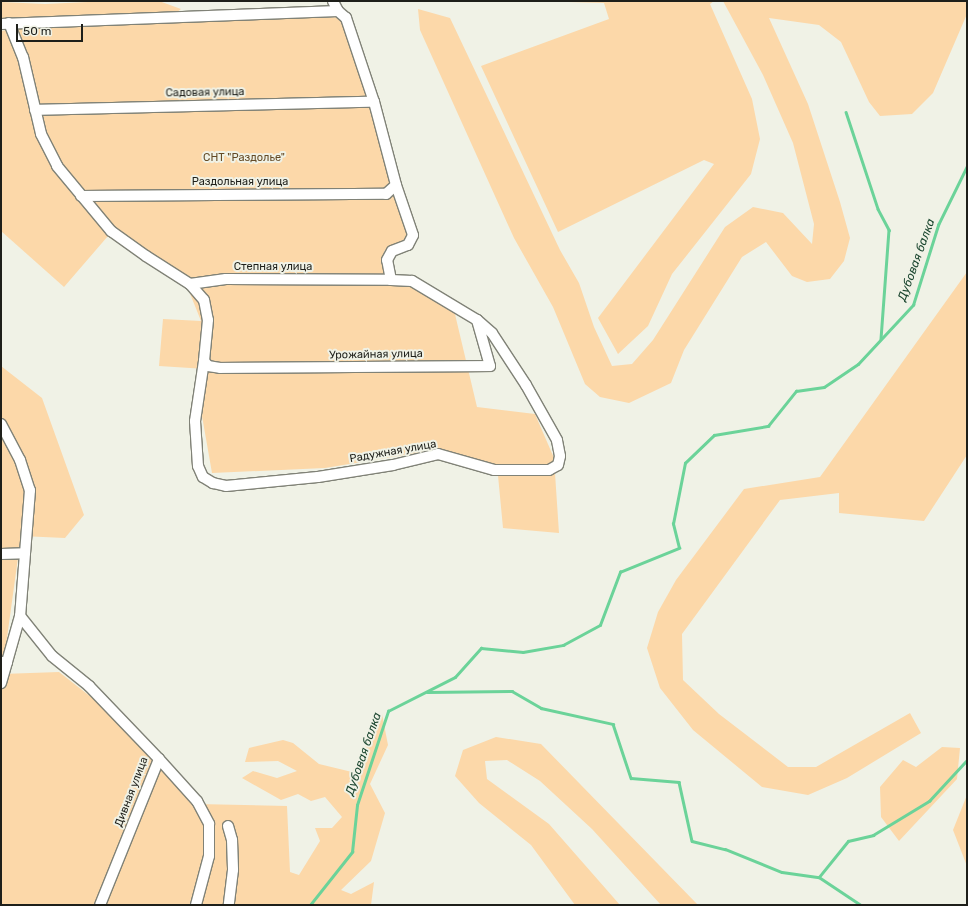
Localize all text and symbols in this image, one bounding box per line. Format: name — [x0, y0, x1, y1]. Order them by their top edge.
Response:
scale bar — [18, 16, 85, 42]
text: 50 m — [23, 24, 51, 38]
street label: Садовая улица — [165, 86, 245, 100]
park label: СНТ "Раздолье" — [203, 151, 285, 165]
street label: Раздольная улица — [192, 175, 288, 189]
water label: Дубовая балка — [895, 217, 939, 303]
street label: Степная улица — [234, 260, 312, 274]
street label: Урожайная улица — [329, 348, 423, 362]
street label: Радужная улица — [349, 438, 437, 466]
water label: Дубовая балка — [343, 711, 385, 797]
street label: Дивная улица — [113, 755, 151, 829]

